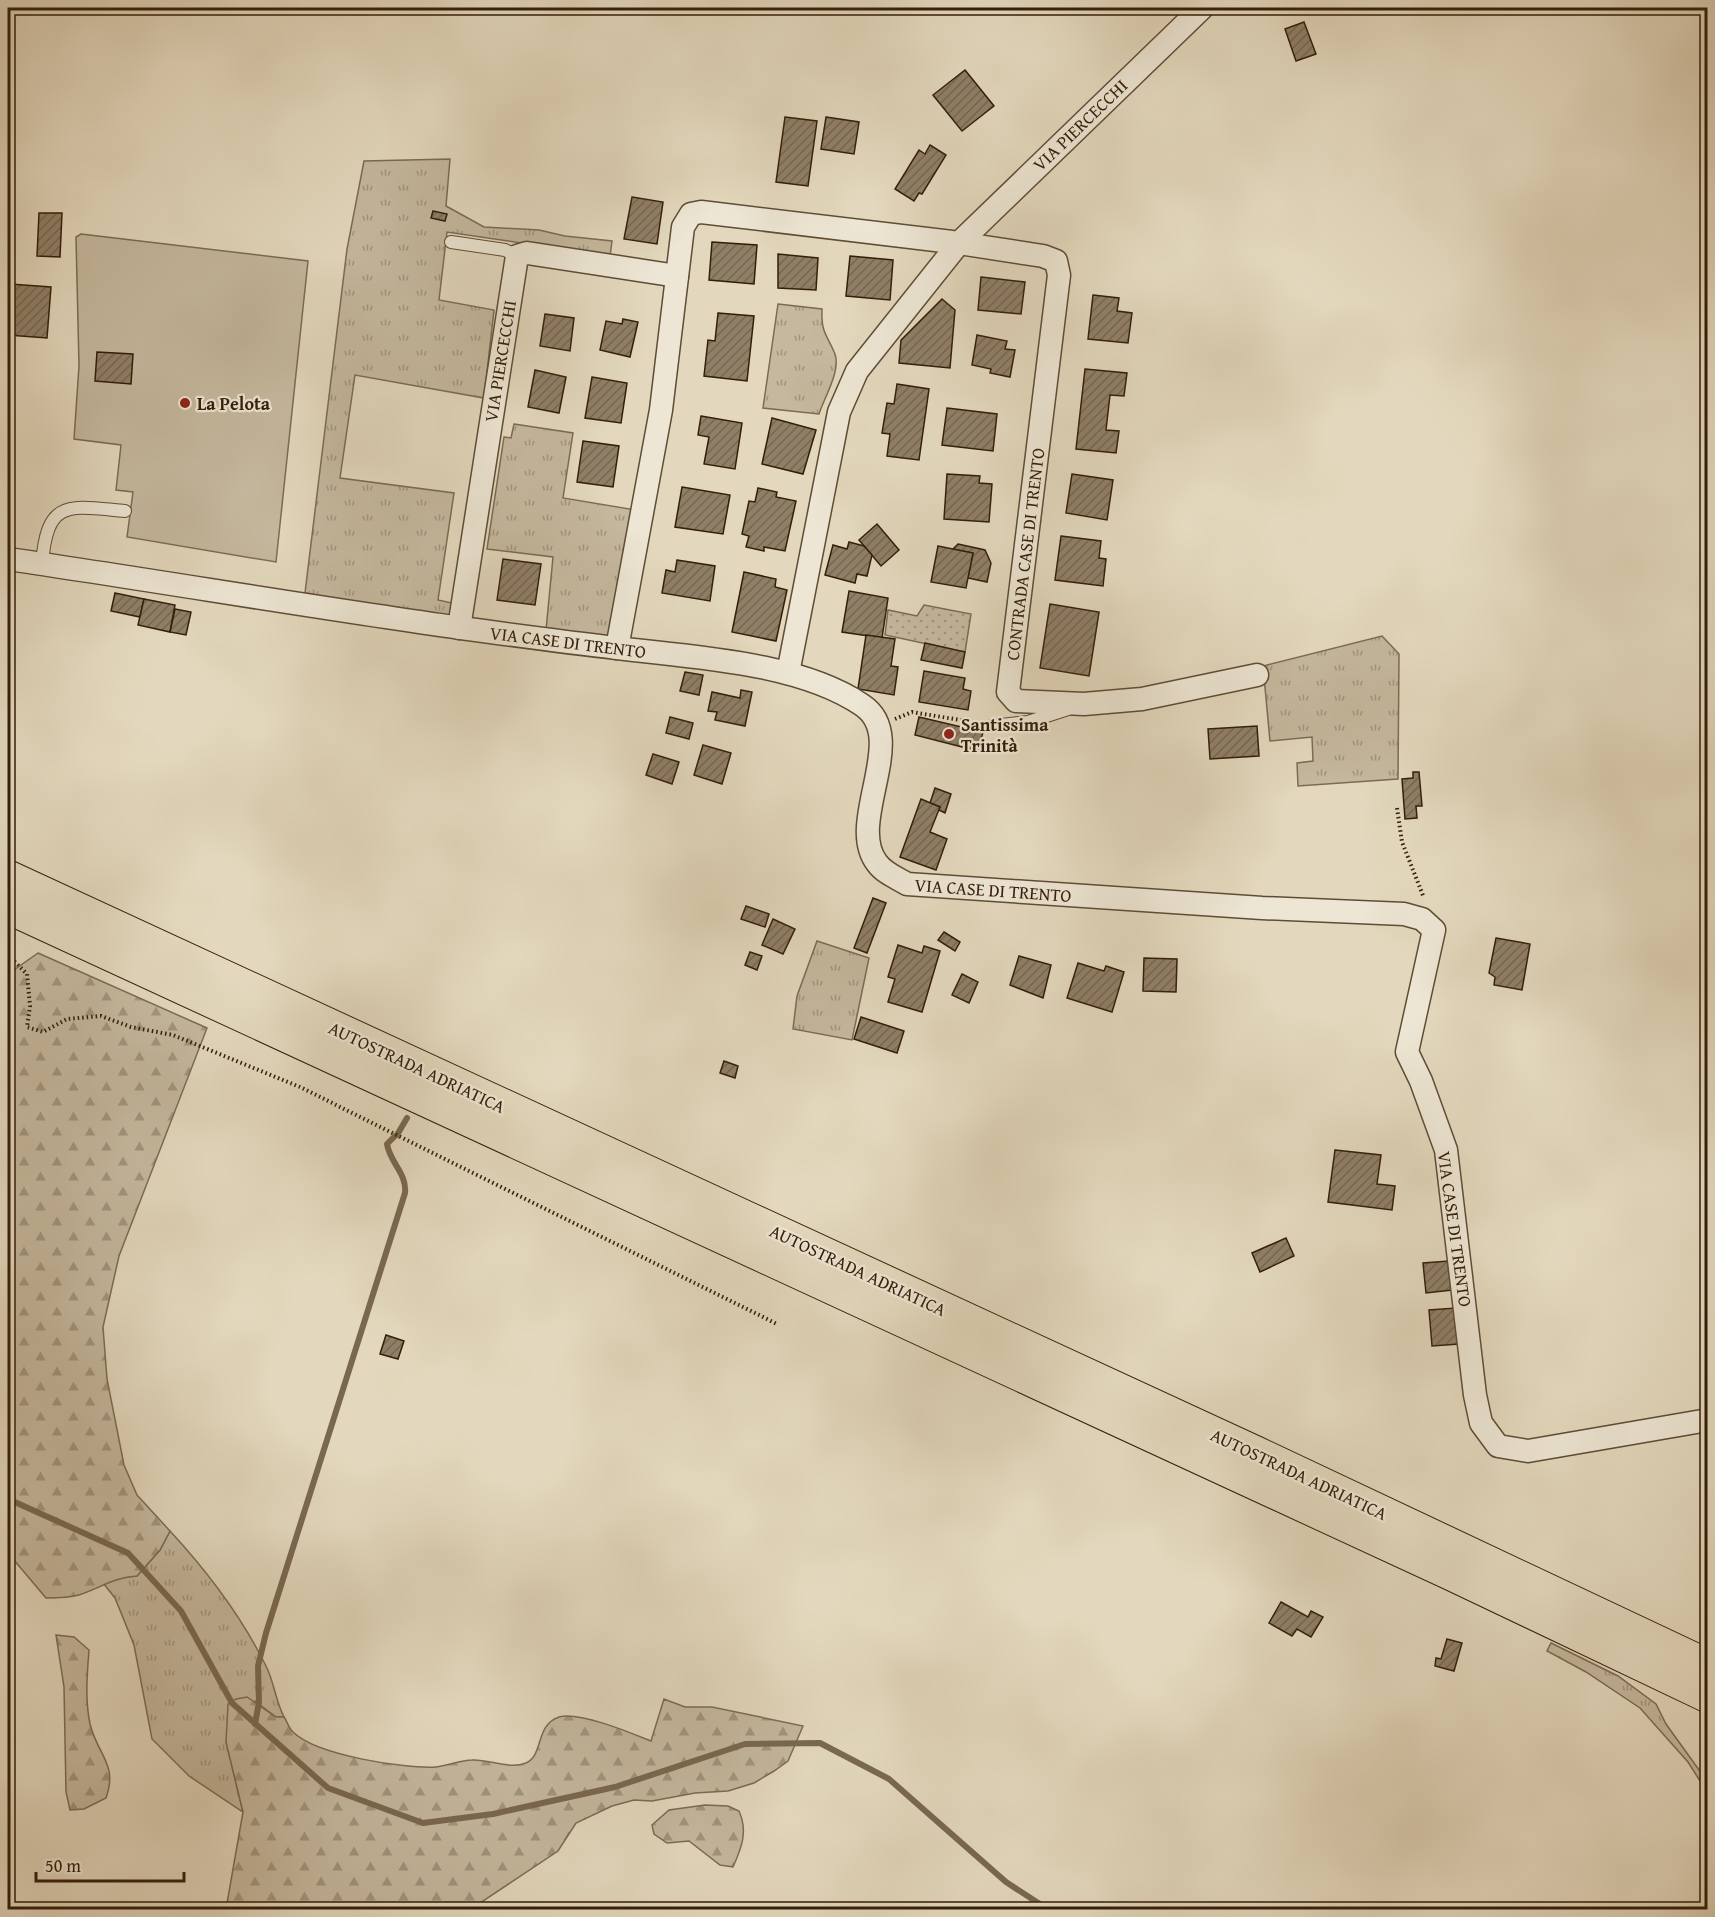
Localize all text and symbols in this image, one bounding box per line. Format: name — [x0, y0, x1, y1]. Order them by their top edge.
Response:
street label: VIA PIERCECCHI — [1026, 73, 1134, 177]
street label: VIA PIERCECCHI — [477, 298, 523, 424]
place label: La Pelota — [197, 390, 271, 417]
marker: La Pelota — [178, 396, 192, 410]
street label: CONTRADA CASE DI TRENTO — [999, 446, 1051, 662]
street label: VIA CASE DI TRENTO — [488, 619, 648, 665]
place label: Santissima Trinità — [961, 711, 1049, 759]
marker: Santissima Trinità — [942, 727, 956, 741]
street label: VIA CASE DI TRENTO — [914, 871, 1072, 909]
street label: AUTOSTRADA ADRIATICA — [324, 1014, 510, 1120]
street label: VIA CASE DI TRENTO — [1431, 1149, 1479, 1309]
street label: AUTOSTRADA ADRIATICA — [765, 1217, 951, 1323]
street label: AUTOSTRADA ADRIATICA — [1206, 1421, 1392, 1527]
scale bar — [36, 1845, 184, 1883]
text: 50 m — [45, 1852, 81, 1879]

